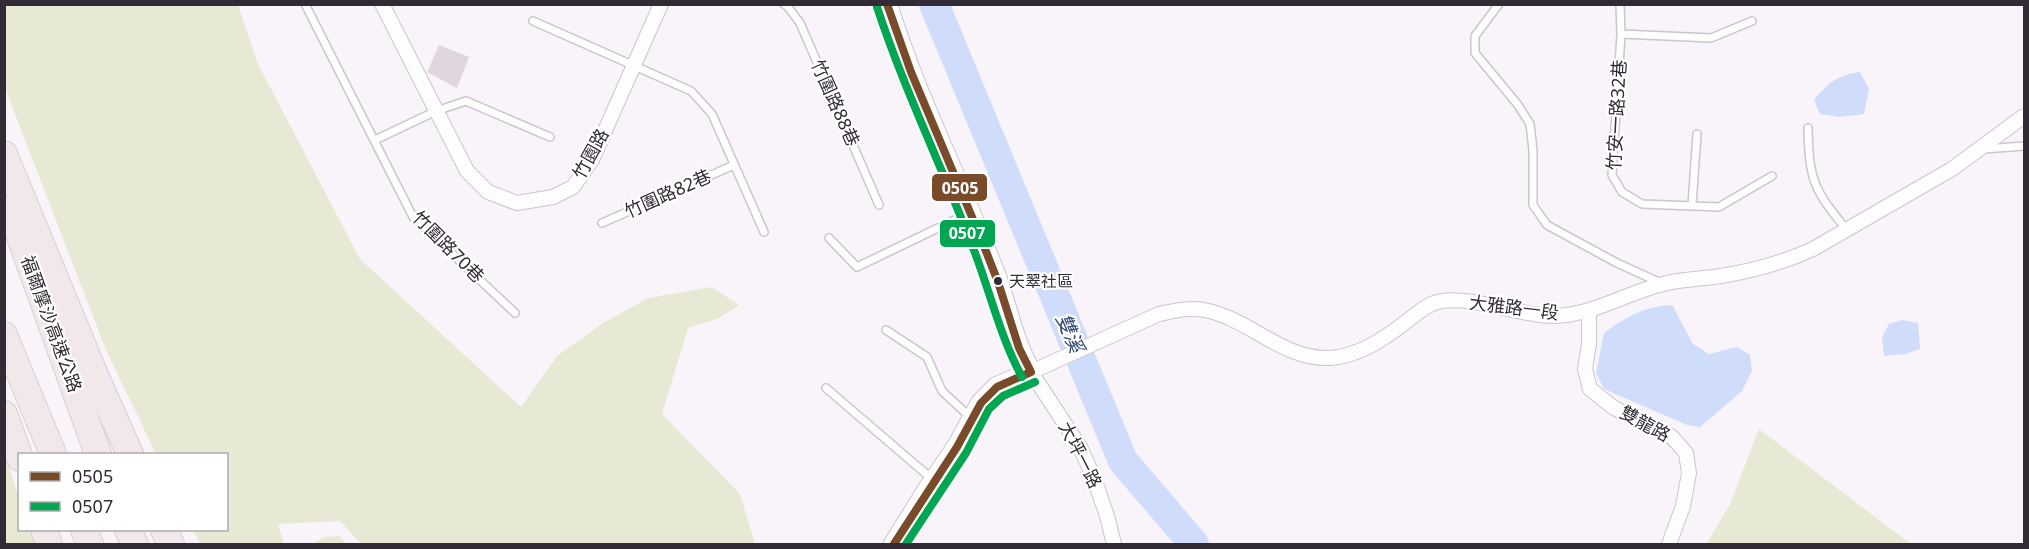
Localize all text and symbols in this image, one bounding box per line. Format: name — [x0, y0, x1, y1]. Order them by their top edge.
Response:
street label: 竹圍路88巷 — [806, 55, 866, 150]
street label: 竹安一路32巷 — [1601, 59, 1631, 171]
street label: 竹園路 — [567, 124, 614, 183]
street label: 竹圍路82巷 — [620, 163, 715, 223]
line badge: 0505 — [931, 173, 988, 202]
text: 0505 — [942, 177, 978, 199]
street label: 竹圍路70巷 — [407, 205, 490, 288]
line badge: 0507 — [939, 219, 996, 248]
text: 0507 — [949, 222, 985, 244]
street label: 福爾摩沙高速公路 — [16, 252, 88, 395]
place label: 天翠社區 — [1009, 270, 1073, 292]
marker: 天翠社區 — [992, 275, 1004, 287]
street label: 大雅路一段 — [1468, 290, 1560, 324]
water label: 雙溪 — [1050, 309, 1092, 359]
street label: 雙龍路 — [1616, 400, 1675, 447]
street label: 大坪一路 — [1054, 417, 1108, 492]
legend — [18, 453, 228, 531]
text: 0505 — [72, 464, 113, 488]
text: 0507 — [72, 494, 113, 518]

